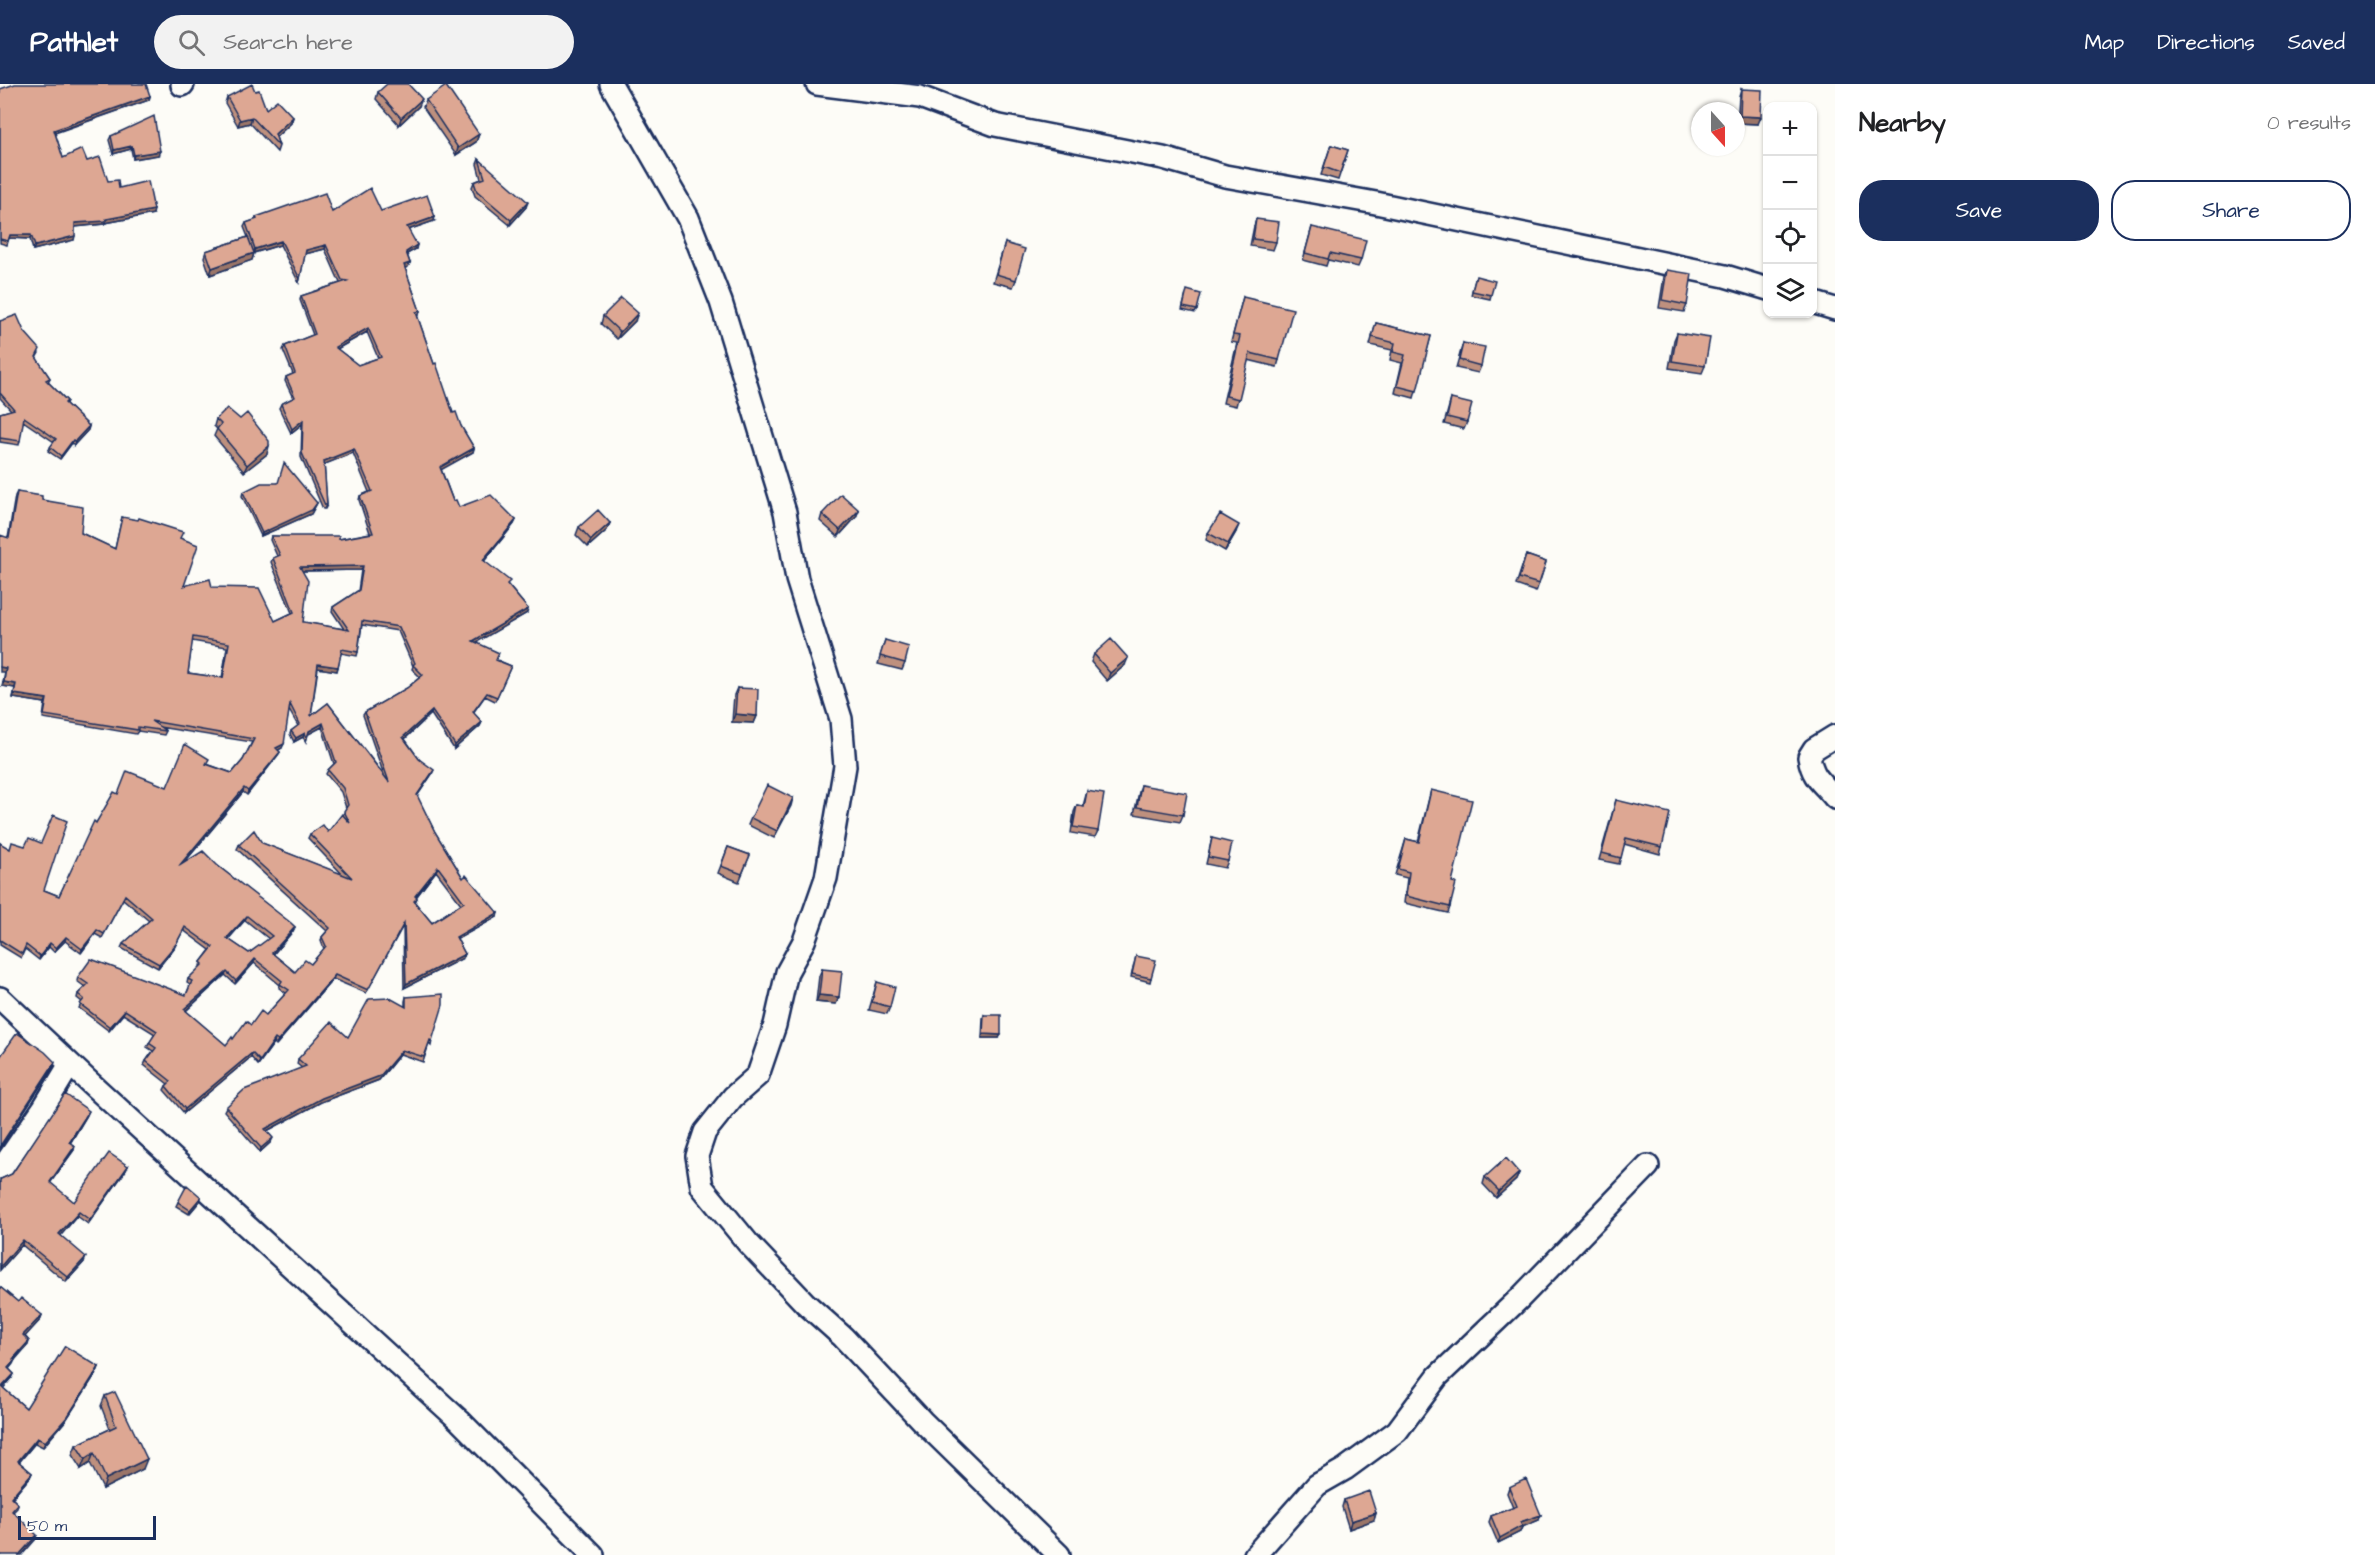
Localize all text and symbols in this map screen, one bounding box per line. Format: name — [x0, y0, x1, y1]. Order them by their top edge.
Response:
search box — [154, 15, 574, 69]
text: Pathlet — [30, 23, 118, 62]
icon: search — [175, 26, 208, 59]
text: Search here — [223, 27, 353, 58]
text: Map — [2084, 28, 2124, 57]
text: Directions — [2157, 28, 2255, 57]
text: Saved — [2288, 28, 2345, 57]
north arrow — [1691, 102, 1745, 156]
map controls — [1763, 102, 1817, 318]
button: + — [1763, 102, 1817, 156]
text: Nearby — [1859, 105, 1946, 141]
text: 0 results — [2267, 109, 2351, 137]
button: − — [1763, 156, 1817, 210]
button: Save — [1859, 180, 2099, 241]
button: Share — [2111, 180, 2351, 241]
button: locate — [1763, 210, 1817, 264]
button: layers — [1763, 264, 1817, 318]
scale bar — [18, 1513, 156, 1540]
text: 50 m — [27, 1515, 67, 1537]

